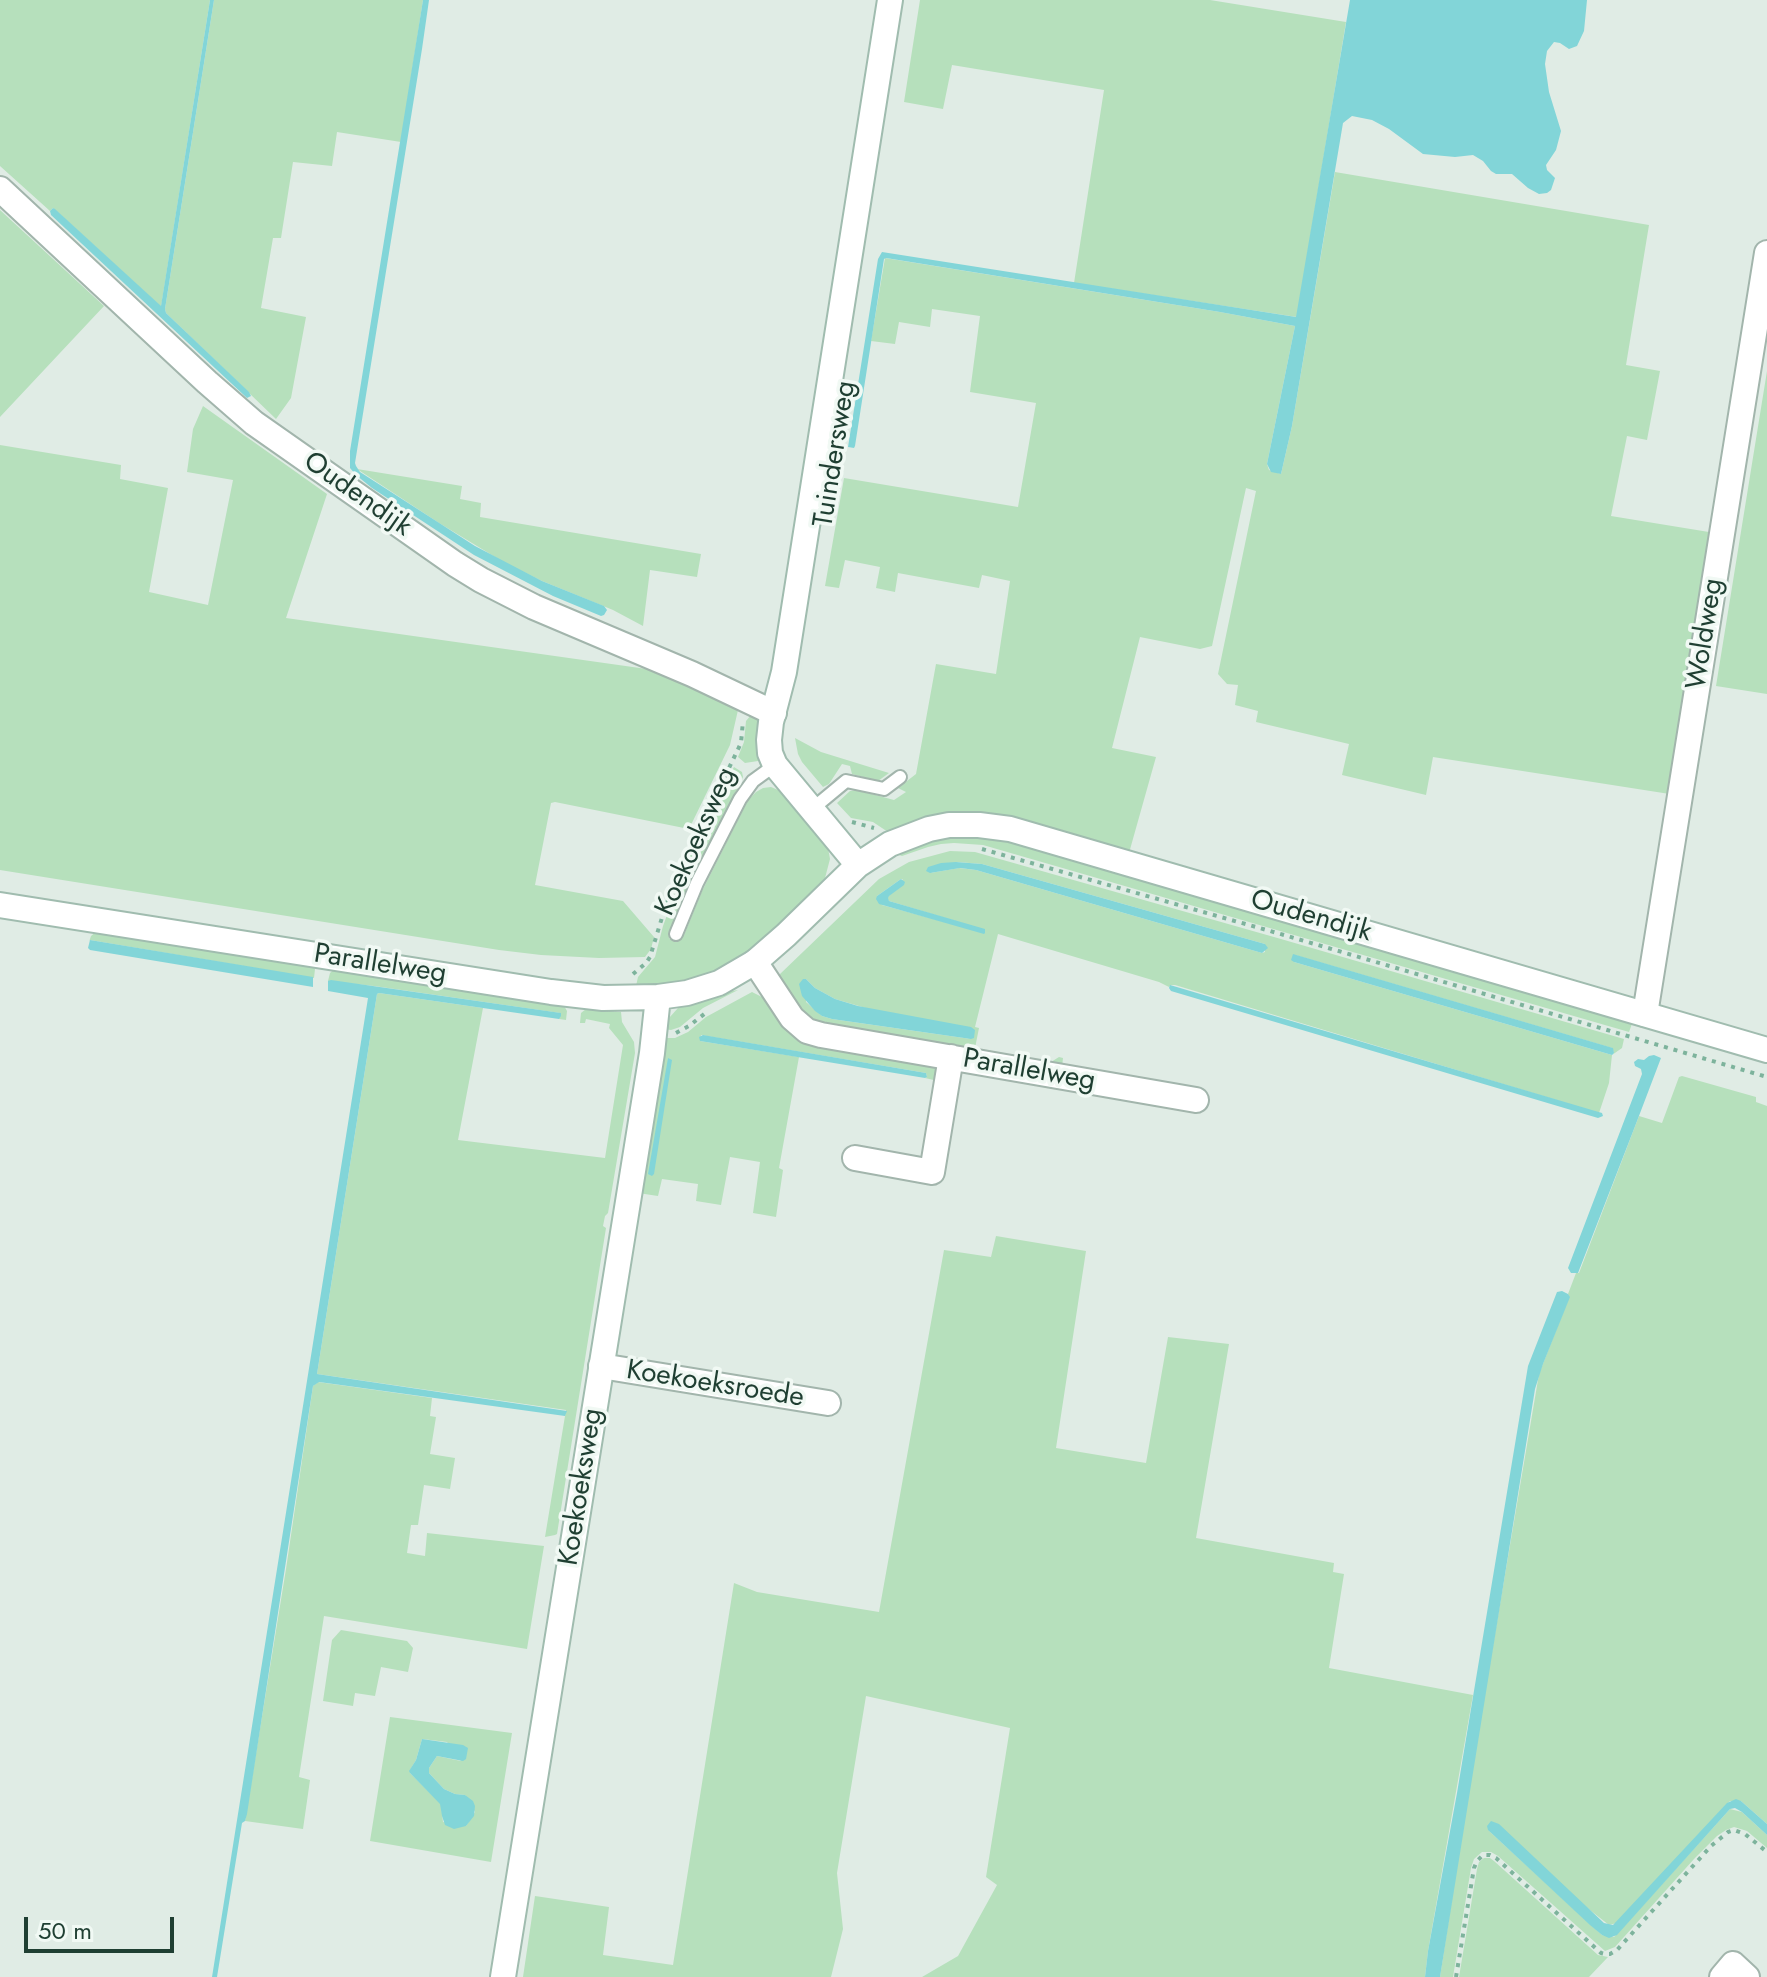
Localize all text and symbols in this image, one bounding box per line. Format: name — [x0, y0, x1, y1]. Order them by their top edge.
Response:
street label: Tuindersweg — [808, 378, 864, 530]
street label: Oudendijk — [296, 446, 418, 544]
street label: Woldweg — [1681, 576, 1731, 692]
street label: Koekoeksweg — [649, 763, 745, 921]
street label: Oudendijk — [1247, 884, 1375, 950]
street label: Parallelweg — [311, 938, 449, 992]
street label: Parallelweg — [960, 1043, 1098, 1099]
street label: Koekoeksroede — [624, 1354, 806, 1416]
street label: Koekoeksweg — [553, 1406, 611, 1568]
scale bar — [28, 1901, 178, 1951]
text: 50 m — [38, 1913, 92, 1948]

